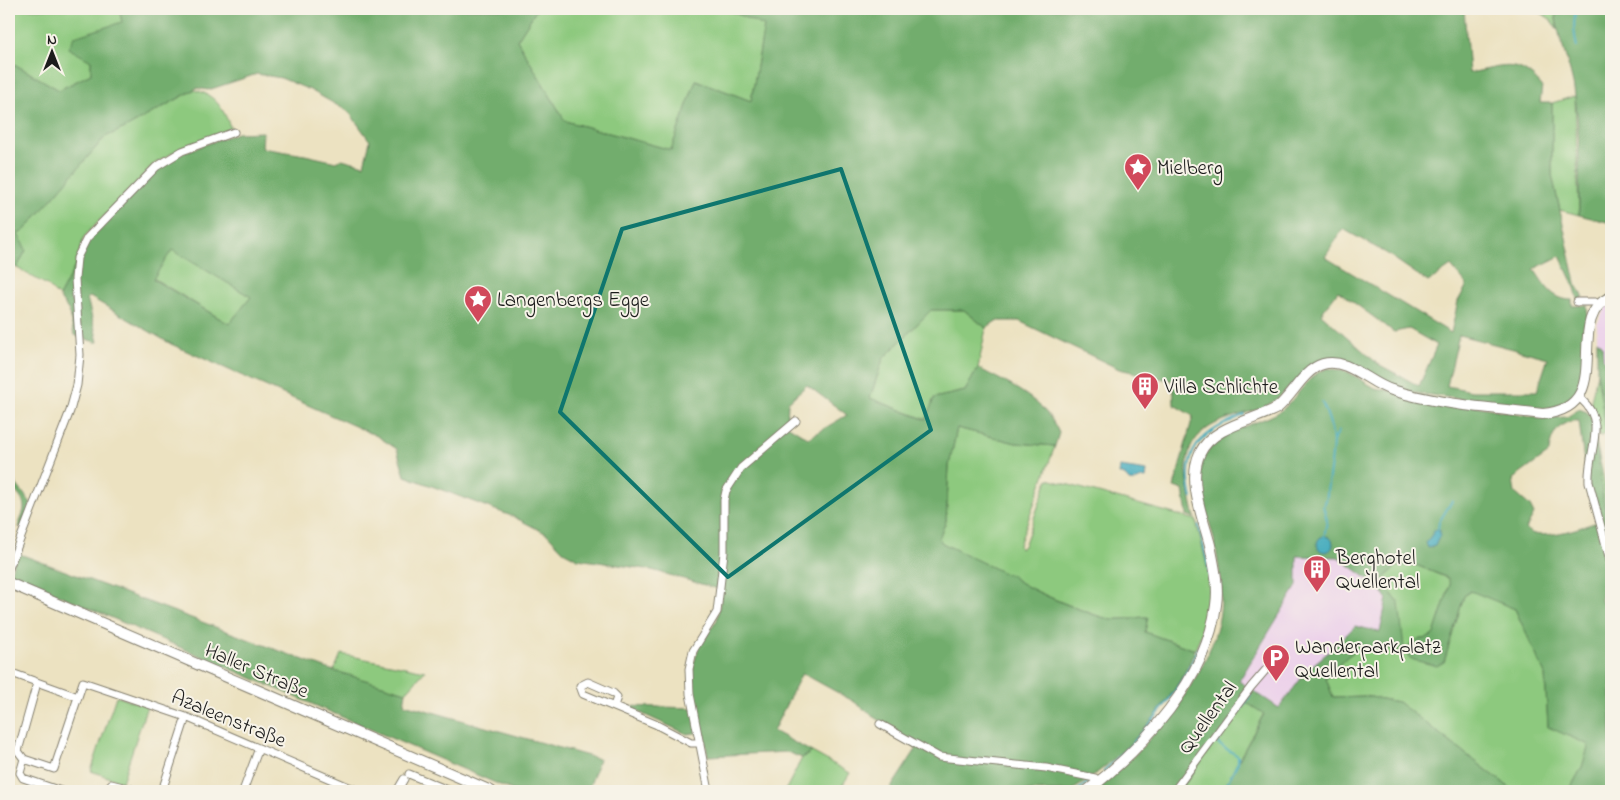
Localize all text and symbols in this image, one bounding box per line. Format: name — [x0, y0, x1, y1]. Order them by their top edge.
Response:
north arrow — [28, 28, 78, 78]
text: N — [47, 30, 57, 51]
place icon: Mielberg — [1123, 152, 1153, 191]
place label: Mielberg — [1157, 154, 1223, 186]
place icon: Langenbergs Egge — [463, 284, 493, 323]
place label: Langenbergs Egge — [497, 286, 650, 318]
building icon: Villa Schlichte — [1130, 371, 1160, 410]
place label: Villa Schlichte — [1163, 373, 1279, 403]
place label: Berghotel Quellental — [1335, 544, 1420, 598]
building icon: Berghotel Quellental — [1302, 554, 1332, 593]
place label: Wanderparkplatz Quellental — [1295, 633, 1441, 687]
street label: Haller Straße — [199, 636, 314, 707]
parking icon: Wanderparkplatz Quellental — [1261, 643, 1291, 682]
street label: Quellental — [1172, 676, 1245, 761]
street label: Azaleenstraße — [166, 683, 291, 757]

